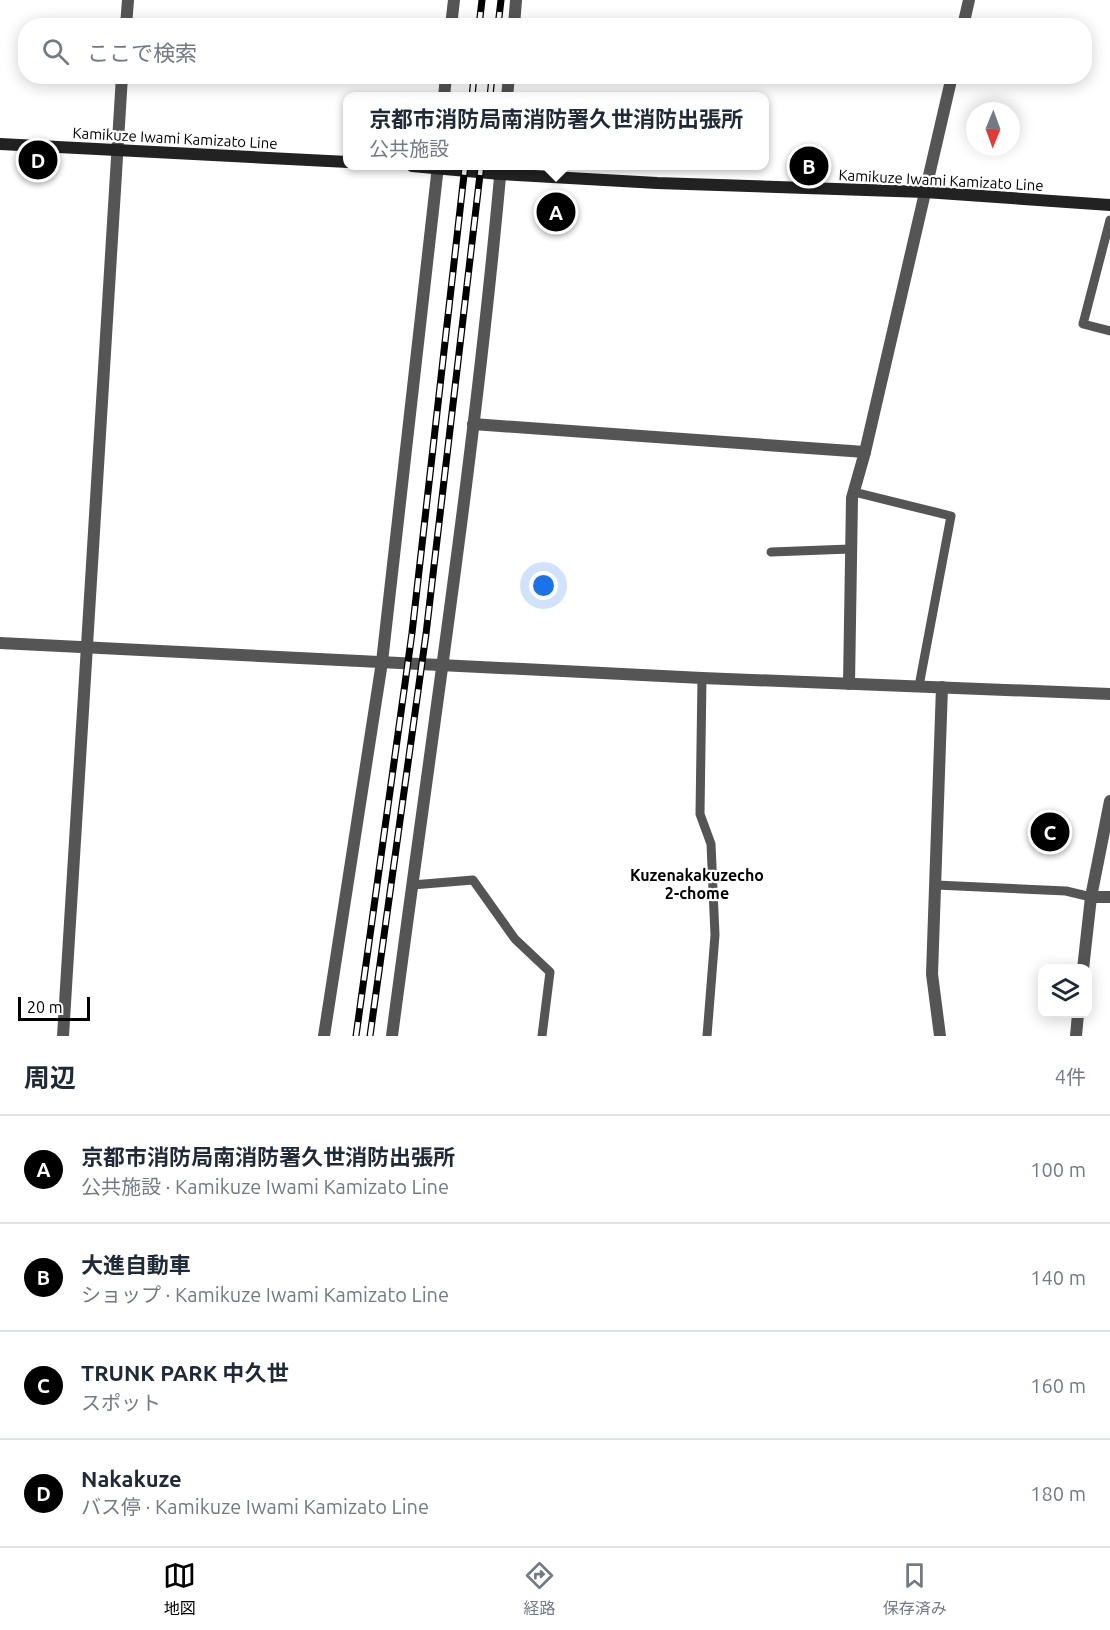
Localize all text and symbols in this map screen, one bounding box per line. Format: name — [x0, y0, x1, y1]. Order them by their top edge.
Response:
search box — [18, 18, 1092, 84]
icon: search — [39, 35, 72, 68]
text: ここで検索 — [87, 40, 197, 65]
popup — [343, 92, 769, 170]
north arrow — [966, 102, 1020, 156]
text: 京都市消防局南消防署久世消防出張所 — [369, 106, 743, 131]
street label: Kamikuze Iwami Kamizato Line — [72, 124, 278, 152]
text: 公共施設 — [369, 137, 449, 160]
pin: D — [18, 138, 57, 182]
pin: B — [790, 144, 828, 188]
street label: Kamikuze Iwami Kamizato Line — [838, 166, 1044, 194]
pin: A — [536, 190, 576, 234]
your location — [529, 571, 558, 600]
pin: C — [1030, 810, 1070, 854]
district label: Kuzenakakuzecho 2-chome — [630, 866, 764, 902]
map controls — [1038, 964, 1092, 1018]
button: layers — [1038, 964, 1092, 1018]
scale bar — [18, 994, 90, 1022]
text: 20 m — [27, 998, 63, 1016]
text: 周辺 — [24, 1063, 76, 1092]
text: 4件 — [1055, 1065, 1086, 1088]
text: 京都市消防局南消防署久世消防出張所 — [81, 1144, 455, 1169]
text: A — [36, 1158, 51, 1181]
text: 100 m — [1030, 1158, 1086, 1181]
text: 公共施設 · Kamikuze Iwami Kamizato Line — [81, 1175, 449, 1198]
text: 大進自動車 — [81, 1252, 191, 1277]
text: B — [37, 1266, 50, 1289]
text: 140 m — [1030, 1266, 1086, 1289]
text: ショップ · Kamikuze Iwami Kamizato Line — [81, 1283, 449, 1306]
text: TRUNK PARK 中久世 — [81, 1360, 289, 1385]
text: C — [37, 1374, 50, 1397]
text: 160 m — [1030, 1374, 1086, 1397]
text: スポット — [81, 1391, 161, 1414]
text: Nakakuze — [81, 1466, 182, 1491]
text: D — [36, 1482, 51, 1505]
text: 180 m — [1030, 1482, 1086, 1505]
text: バス停 · Kamikuze Iwami Kamizato Line — [81, 1495, 429, 1518]
tab: 地図 — [163, 1559, 196, 1619]
tab: 経路 — [523, 1559, 556, 1619]
tab: 保存済み — [883, 1559, 947, 1619]

